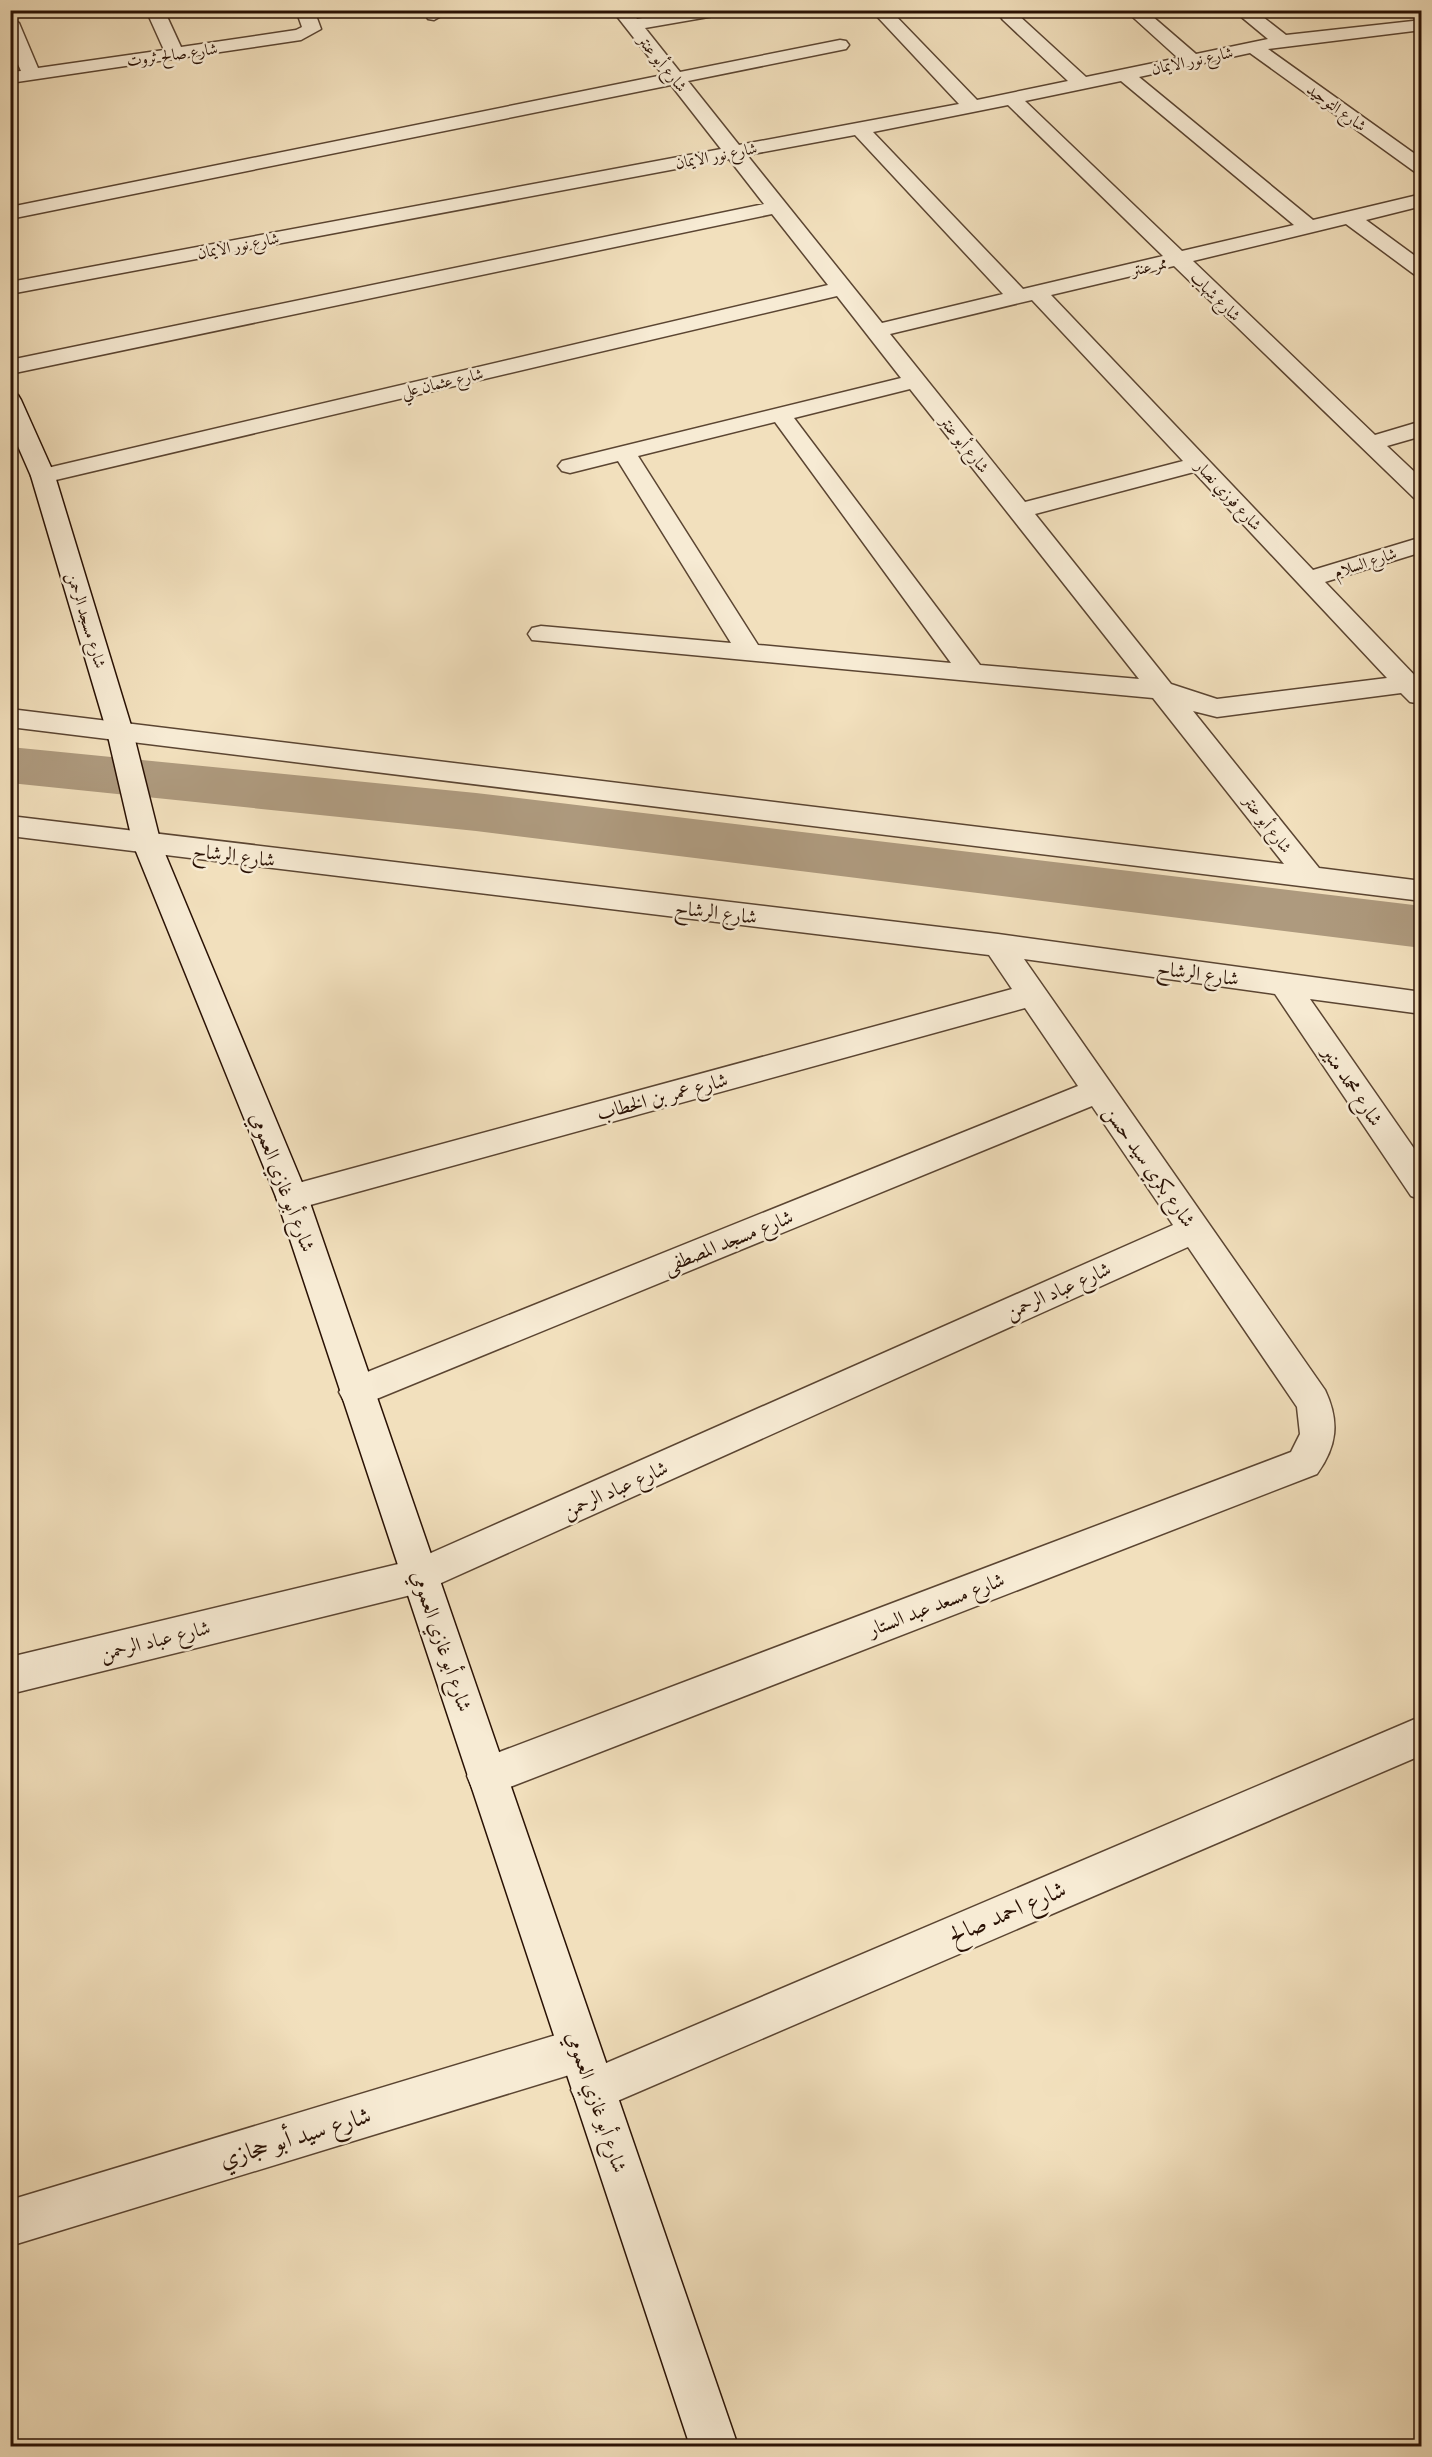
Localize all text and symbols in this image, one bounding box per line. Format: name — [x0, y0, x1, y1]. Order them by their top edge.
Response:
street label: شارع أبو عنتر — [630, 28, 694, 98]
street label: شارع صالح ثروت — [125, 36, 219, 74]
street label: شارع نور الايمان — [1149, 40, 1236, 82]
street label: شارع التوحيد — [1301, 77, 1372, 139]
street label: شارع نور الايمان — [673, 135, 760, 177]
street label: شارع نور الايمان — [195, 225, 282, 267]
street label: ممر عنتر — [1126, 250, 1170, 283]
street label: شارع شهاب — [1184, 266, 1247, 328]
street label: شارع عثمان علي — [399, 361, 486, 407]
street label: شارع أبو عنتر — [932, 409, 996, 479]
street label: شارع فوزي نصار — [1187, 453, 1268, 537]
street label: شارع السلام — [1330, 541, 1401, 586]
street label: شارع مسجد الرحمن — [59, 569, 113, 672]
street label: شارع أبو عنتر — [1235, 788, 1298, 859]
street label: شارع الرشاح — [191, 835, 277, 878]
street label: شارع الرشاح — [673, 892, 759, 935]
street label: شارع الرشاح — [1154, 952, 1241, 997]
street label: شارع محمد منير — [1311, 1038, 1391, 1134]
street label: شارع عمر بن الخطاب — [593, 1064, 732, 1131]
street label: شارع بكري سيد حسن — [1094, 1099, 1203, 1235]
street label: شارع أبو غازي العمومي — [240, 1108, 323, 1257]
street label: شارع مسجد المصطفى — [659, 1201, 799, 1283]
street label: شارع عباد الرحمن — [1000, 1253, 1117, 1329]
street label: شارع عباد الرحمن — [557, 1452, 674, 1528]
street label: شارع مسعد عبد الستار — [861, 1564, 1010, 1647]
street label: شارع أبو غازي العمومي — [401, 1566, 480, 1717]
street label: شارع عباد الرحمن — [97, 1612, 214, 1671]
street label: شارع احمد صالح — [942, 1871, 1072, 1955]
street label: شارع أبو غازي العمومي — [556, 2027, 635, 2178]
street label: شارع سيد أبو حجازي — [215, 2097, 376, 2179]

